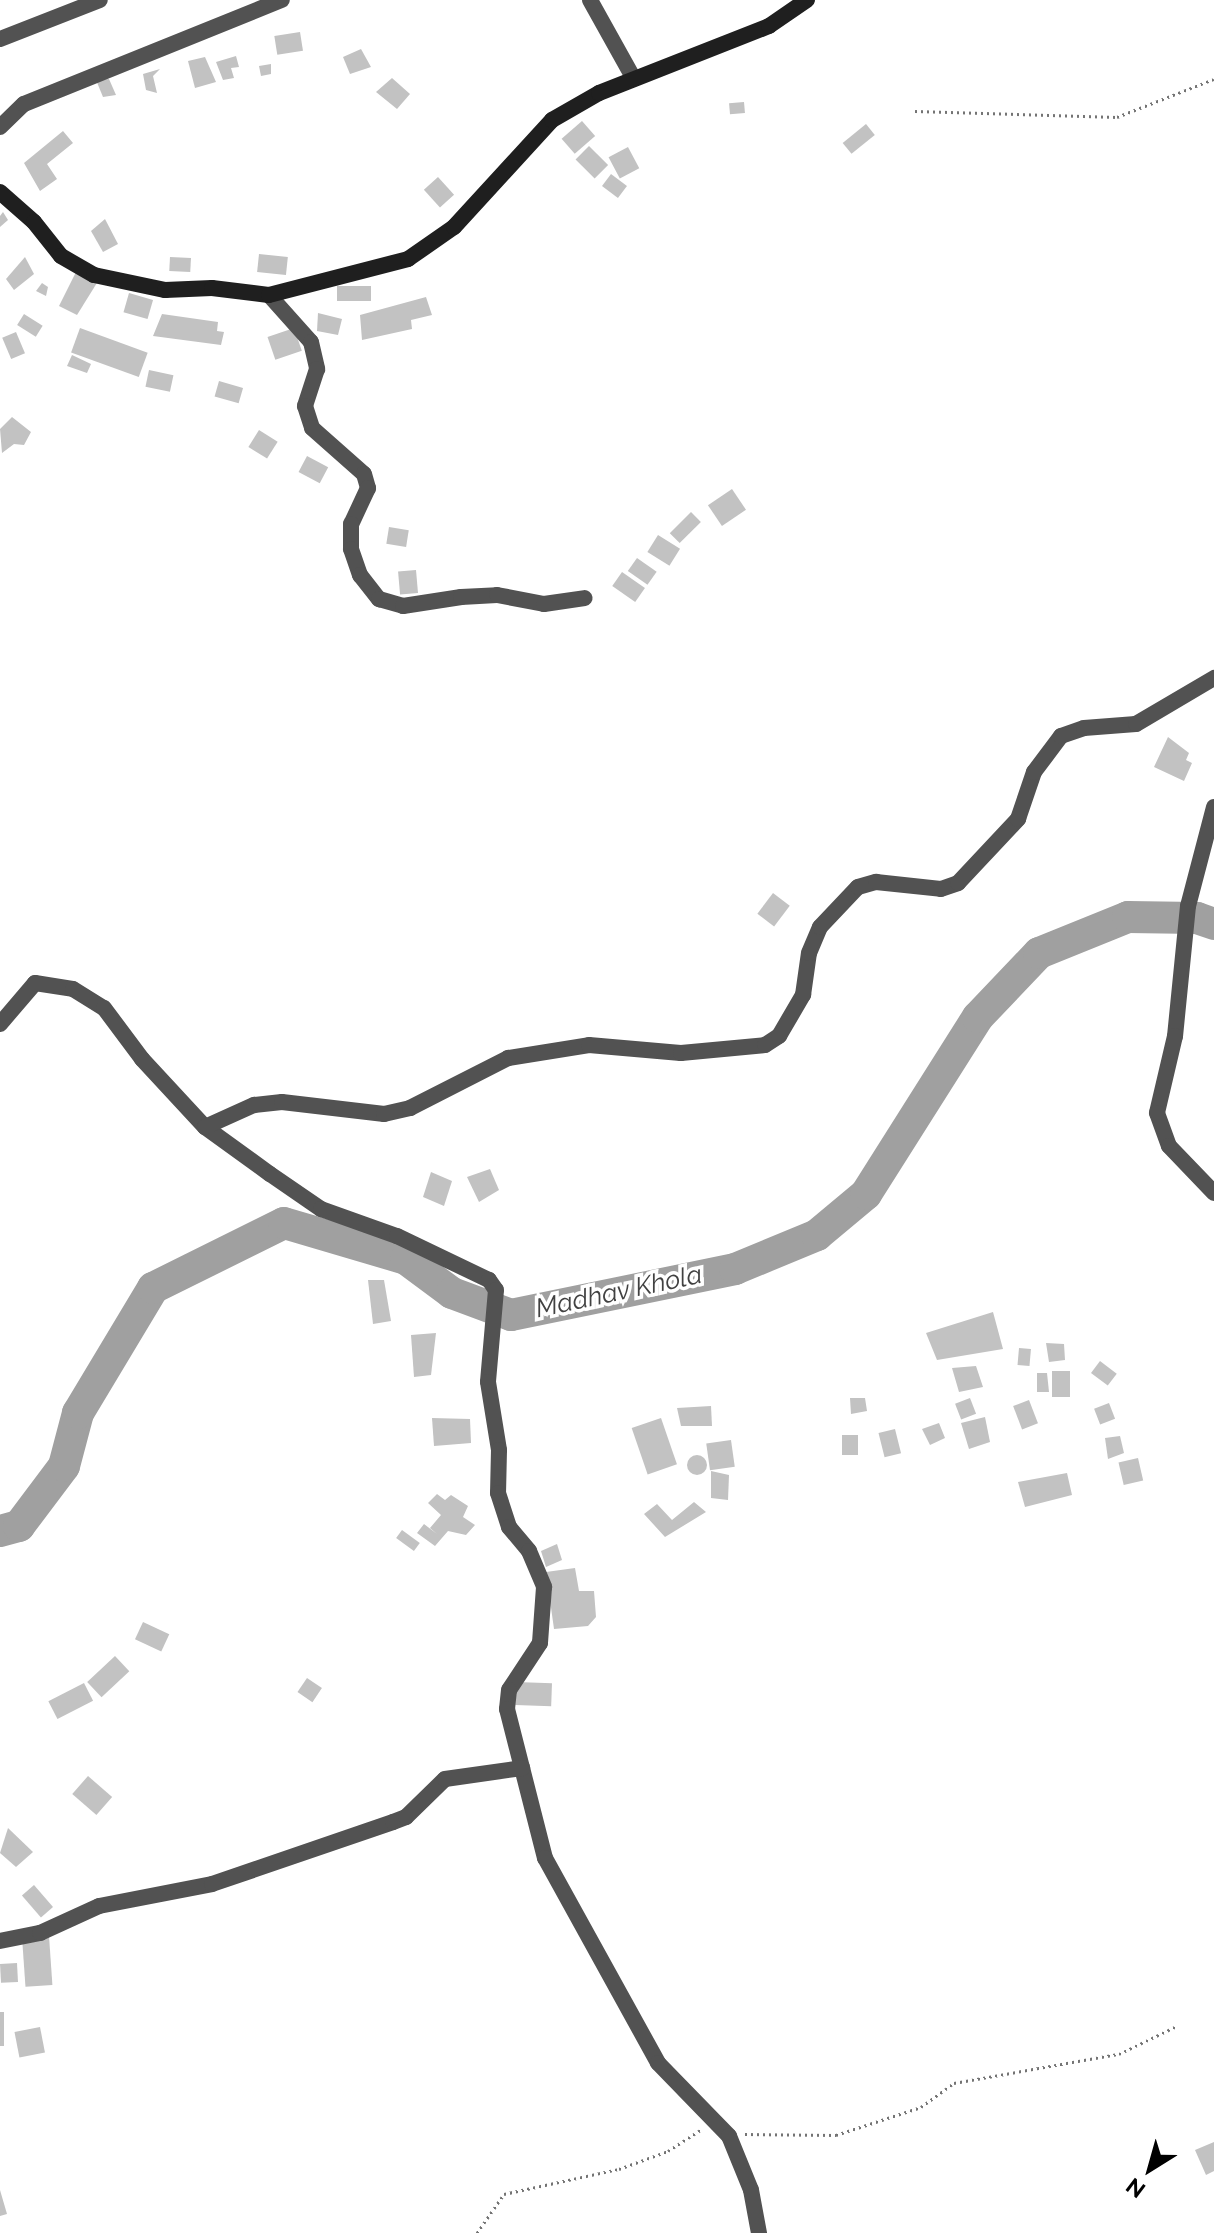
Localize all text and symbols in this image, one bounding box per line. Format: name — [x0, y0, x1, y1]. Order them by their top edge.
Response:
water label: Madhav Khola — [533, 1259, 705, 1325]
north arrow — [1110, 2129, 1190, 2209]
text: N — [1121, 2173, 1150, 2204]

